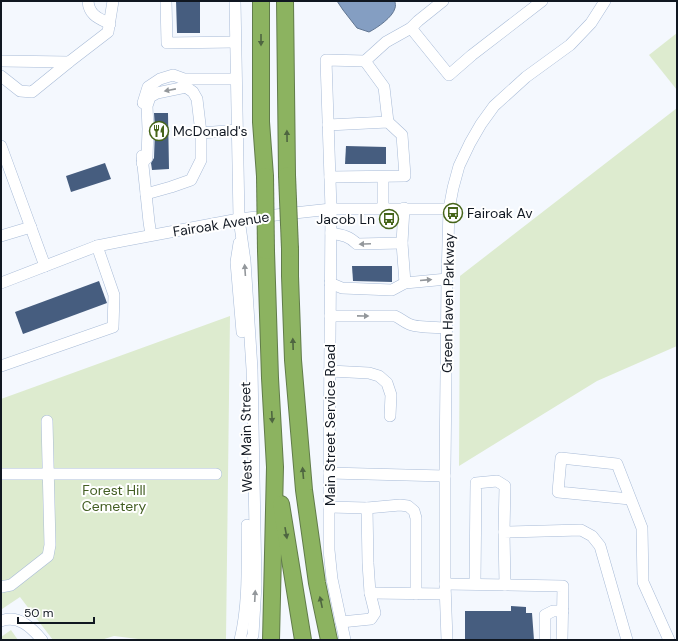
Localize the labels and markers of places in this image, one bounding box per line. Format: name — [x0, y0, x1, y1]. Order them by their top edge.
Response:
restaurant icon: McDonald's — [148, 120, 170, 142]
place label: McDonald's — [173, 122, 248, 140]
bus stop icon: Fairoak Av — [442, 202, 464, 224]
place label: Fairoak Av — [467, 204, 533, 222]
bus stop icon: Jacob Ln — [378, 208, 400, 230]
place label: Jacob Ln — [316, 210, 375, 228]

